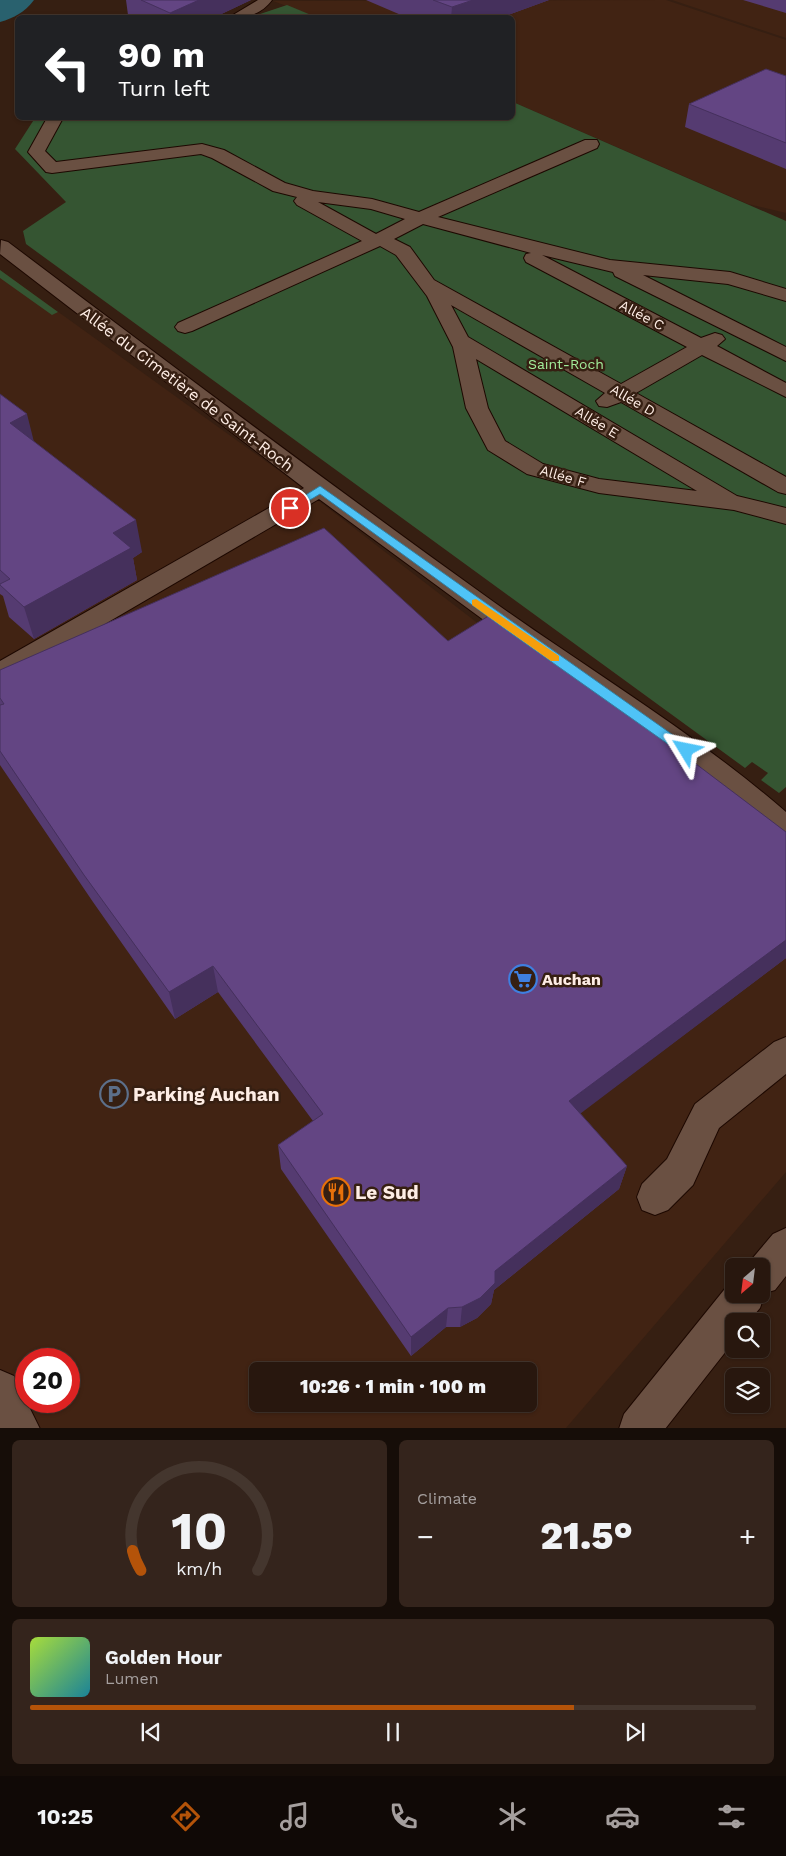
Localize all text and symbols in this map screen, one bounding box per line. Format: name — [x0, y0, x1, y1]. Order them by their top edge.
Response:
text: 90 m — [118, 34, 205, 76]
icon: left — [35, 35, 100, 100]
text: Turn left — [118, 76, 210, 101]
street label: Allée C — [617, 297, 667, 333]
street label: Allée du Cimetière de Saint-Roch — [77, 303, 297, 475]
park label: Saint-Roch — [528, 356, 604, 372]
street label: Allée D — [608, 381, 658, 419]
street label: Allée E — [572, 403, 622, 441]
street label: Allée F — [538, 462, 588, 490]
pin — [269, 487, 311, 529]
icon: arrive — [276, 494, 304, 522]
position arrow — [659, 723, 711, 775]
supermarket icon: Auchan — [508, 964, 538, 994]
place label: Auchan — [542, 970, 601, 989]
parking icon: Parking Auchan — [99, 1079, 129, 1109]
place label: Parking Auchan — [133, 1083, 280, 1106]
restaurant icon: Le Sud — [321, 1177, 351, 1207]
place label: Le Sud — [355, 1181, 419, 1204]
north arrow — [725, 1258, 770, 1302]
map controls — [725, 1258, 770, 1413]
button: search — [725, 1313, 770, 1358]
speed limit sign: 20 — [15, 1348, 80, 1413]
button: layers — [725, 1368, 770, 1413]
text: 10:26 · 1 min · 100 m — [300, 1375, 486, 1398]
text: Climate — [417, 1489, 477, 1508]
text: 10 — [172, 1501, 227, 1562]
text: 21.5° — [540, 1514, 633, 1558]
text: − — [417, 1520, 434, 1553]
text: + — [739, 1520, 756, 1553]
text: km/h — [176, 1558, 223, 1579]
text: Golden Hour — [105, 1646, 222, 1669]
text: Lumen — [105, 1669, 159, 1688]
icon: previous — [137, 1718, 165, 1746]
icon: pause — [379, 1718, 407, 1746]
icon: next — [621, 1718, 649, 1746]
icon: directions — [168, 1799, 203, 1834]
icon: music — [277, 1799, 312, 1834]
icon: phone — [386, 1799, 421, 1834]
icon: climate — [495, 1799, 530, 1834]
icon: car — [605, 1799, 640, 1834]
icon: filters — [714, 1799, 749, 1834]
text: 10:25 — [37, 1804, 93, 1829]

